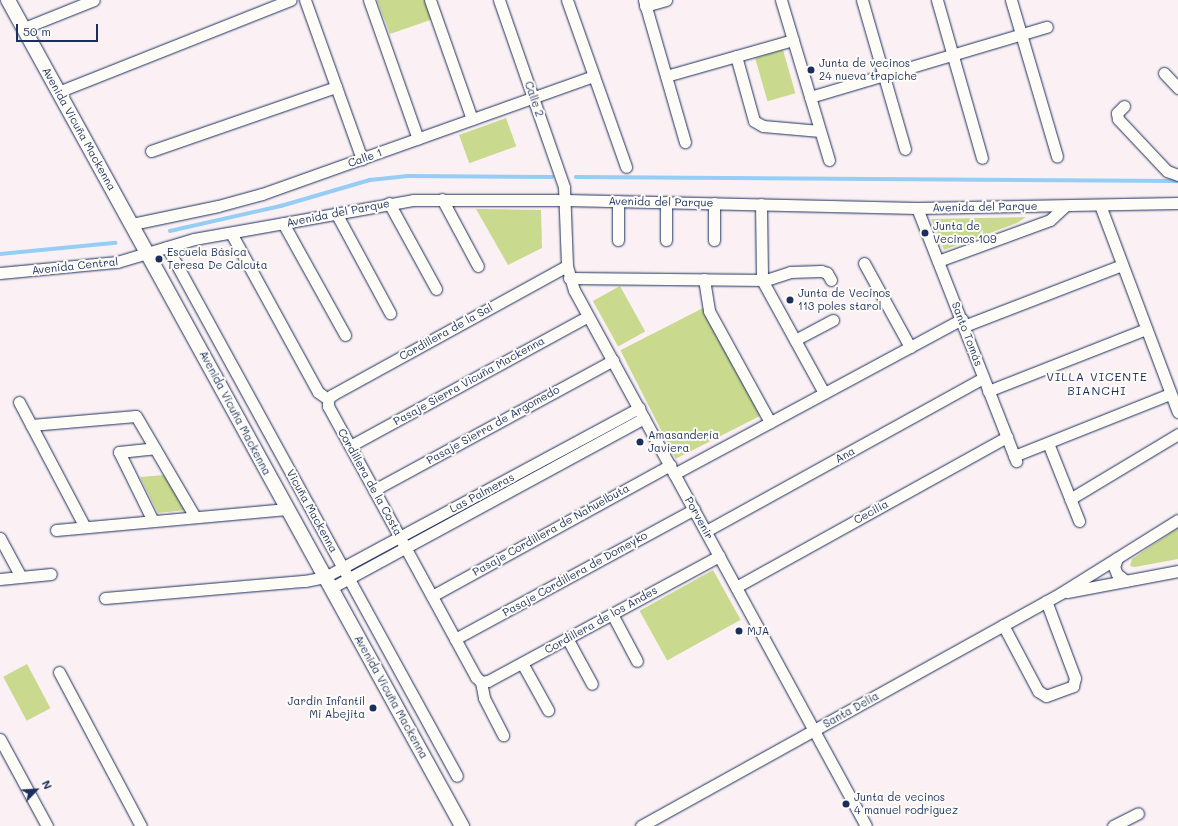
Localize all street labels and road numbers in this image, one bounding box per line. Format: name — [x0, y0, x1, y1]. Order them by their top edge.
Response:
street label: Avenida Vicuña Mackenna — [40, 65, 118, 193]
street label: Calle 2 — [522, 80, 546, 118]
street label: Calle 1 — [346, 146, 384, 170]
street label: Avenida del Parque — [608, 194, 714, 210]
street label: Avenida del Parque — [285, 197, 391, 229]
street label: Avenida del Parque — [932, 199, 1038, 215]
street label: Avenida Central — [31, 255, 119, 277]
street label: Santo Tomás — [949, 300, 985, 368]
street label: Cordillera de la Sal — [397, 301, 495, 363]
street label: Pasaje Sierra Vicuña Mackenna — [391, 334, 547, 428]
street label: Avenida Vicuña Mackenna — [197, 348, 273, 478]
street label: Pasaje Sierra de Argomedo — [424, 383, 562, 467]
street label: Cordillera de la Costa — [335, 426, 405, 538]
street label: Ana — [833, 444, 857, 466]
street label: Vicuña Mackenna — [284, 467, 340, 555]
street label: Las Palmeras — [447, 470, 517, 516]
street label: Pasaje Cordillera de Nahuelbuta — [470, 481, 632, 579]
street label: Porvenir — [682, 495, 716, 541]
street label: Cecilia — [851, 497, 891, 527]
street label: Pasaje Cordillera de Domeyko — [500, 529, 650, 619]
street label: Cordillera de los Andes — [542, 584, 660, 656]
street label: Avenida Vicuña Mackenna — [352, 633, 430, 761]
street label: Santa Delia — [821, 689, 881, 731]

